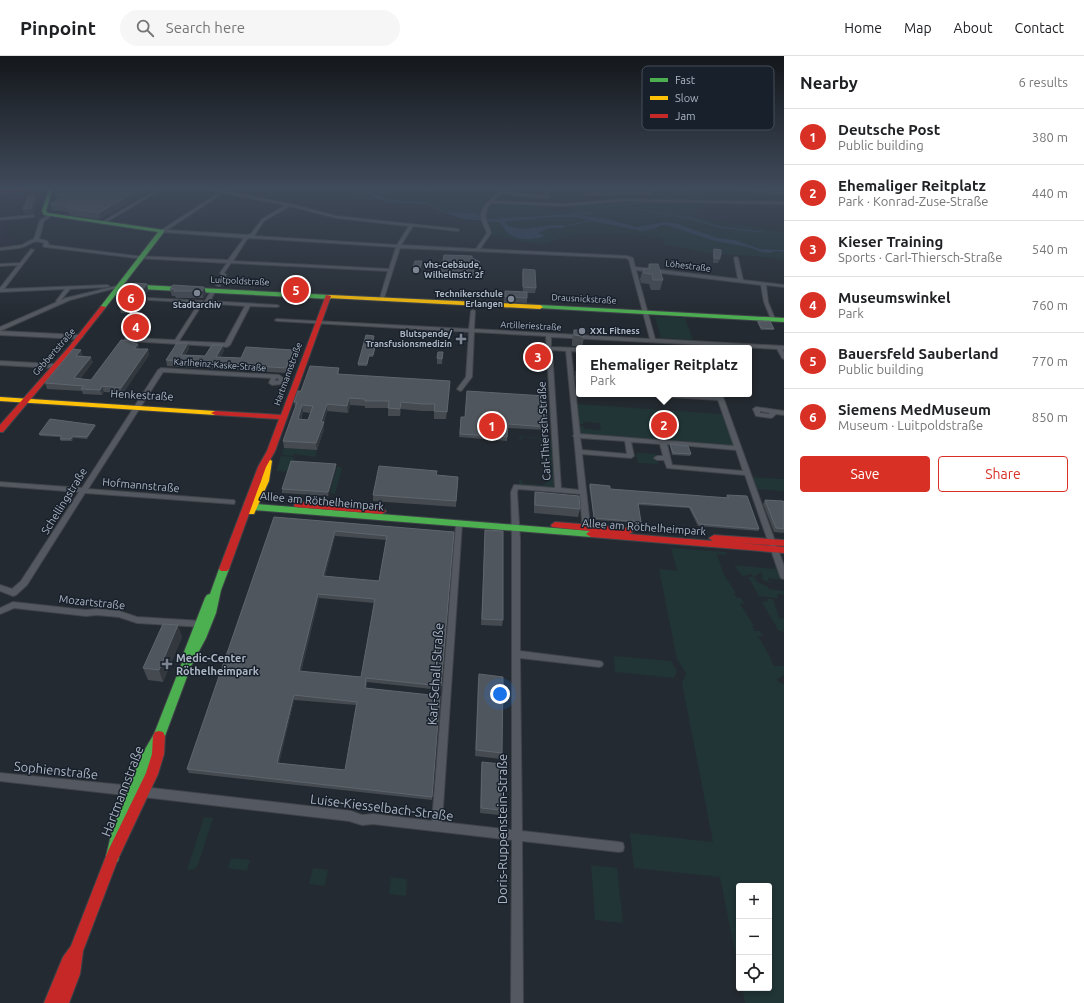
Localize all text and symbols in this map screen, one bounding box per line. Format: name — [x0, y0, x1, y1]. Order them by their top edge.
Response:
search box — [120, 10, 400, 46]
text: Pinpoint — [20, 17, 96, 39]
icon: search — [134, 17, 156, 39]
text: Search here — [166, 19, 245, 36]
text: Home — [844, 20, 882, 36]
text: Map — [904, 20, 932, 36]
text: About — [954, 20, 993, 36]
text: Contact — [1015, 20, 1064, 36]
legend — [642, 66, 774, 130]
text: Nearby — [800, 73, 858, 92]
text: Fast — [675, 74, 696, 86]
text: 6 results — [1018, 75, 1068, 89]
text: Slow — [675, 92, 699, 104]
text: Jam — [675, 110, 696, 122]
text: Deutsche Post — [838, 121, 940, 138]
text: 1 — [809, 130, 817, 144]
text: 380 m — [1032, 130, 1068, 144]
text: Public building — [838, 138, 924, 152]
text: Ehemaliger Reitplatz — [838, 177, 986, 194]
text: 2 — [809, 186, 817, 200]
text: 440 m — [1032, 186, 1068, 200]
text: Park · Konrad-Zuse-Straße — [838, 194, 989, 208]
text: Kieser Training — [838, 233, 943, 250]
text: 3 — [809, 242, 817, 256]
text: 540 m — [1032, 242, 1068, 256]
text: Sports · Carl-Thiersch-Straße — [838, 250, 1002, 264]
street label: Löhestraße — [665, 258, 711, 274]
place label: vhs-Gebäude, Wilhelmstr. 2f — [424, 260, 484, 280]
marker: vhs-Gebäude, Wilhelmstr. 2f — [411, 265, 421, 275]
street label: Luitpoldstraße — [210, 274, 270, 288]
pin: 5 — [283, 275, 309, 305]
pin: 6 — [118, 283, 144, 313]
marker: Stadtarchiv — [192, 288, 202, 298]
place label: Technikerschule Erlangen — [435, 289, 503, 309]
text: Museumswinkel — [838, 289, 950, 306]
street label: Drausnickstraße — [551, 292, 617, 306]
marker: Technikerschule Erlangen — [506, 294, 516, 304]
text: 4 — [809, 298, 817, 312]
text: 760 m — [1032, 298, 1068, 312]
place label: Stadtarchiv — [173, 300, 221, 310]
text: Park — [838, 306, 864, 320]
pin: 4 — [123, 312, 149, 342]
street label: Artilleriestraße — [500, 319, 562, 333]
street label: Gebbertstraße — [31, 326, 77, 378]
marker: XXL Fitness — [577, 326, 587, 336]
place label: XXL Fitness — [590, 326, 640, 336]
place label: Blutspende/ Transfusionsmedizin — [365, 329, 452, 349]
marker: Blutspende/ Transfusionsmedizin — [455, 333, 467, 345]
street label: Hartmannstraße — [272, 341, 304, 407]
pin: 3 — [525, 342, 551, 372]
popup — [576, 345, 752, 397]
text: Bauersfeld Sauberland — [838, 345, 999, 362]
text: 5 — [809, 354, 817, 368]
text: 770 m — [1032, 354, 1068, 368]
text: Ehemaliger Reitplatz — [590, 356, 738, 373]
street label: Karlheinz-Kaske-Straße — [173, 357, 267, 373]
text: Public building — [838, 362, 924, 376]
text: Park — [590, 373, 616, 387]
street label: Carl-Thiersch-Straße — [535, 381, 553, 481]
street label: Henkestraße — [110, 387, 174, 403]
text: Siemens MedMuseum — [838, 401, 991, 418]
pin: 2 — [651, 410, 677, 440]
text: 6 — [809, 410, 817, 424]
text: 850 m — [1032, 410, 1068, 424]
pin: 1 — [479, 411, 505, 441]
text: Museum · Luitpoldstraße — [838, 418, 983, 432]
button: Save — [800, 456, 930, 492]
button: Share — [938, 456, 1068, 492]
street label: Schellingstraße — [39, 466, 89, 536]
street label: Hofmannstraße — [102, 476, 180, 494]
street label: Allee am Röthelheimpark — [260, 490, 385, 512]
street label: Allee am Röthelheimpark — [582, 517, 707, 537]
street label: Mozartstraße — [58, 593, 126, 611]
street label: Karl-Schall-Straße — [424, 622, 446, 726]
place label: Medic-Center Röthelheimpark — [176, 652, 260, 677]
marker: Medic-Center Röthelheimpark — [161, 658, 173, 670]
your location — [490, 684, 510, 704]
street label: Hartmannstraße — [98, 744, 146, 838]
street label: Doris-Ruppenstein-Straße — [495, 754, 509, 904]
street label: Sophienstraße — [13, 759, 99, 781]
street label: Luise-Kiesselbach-Straße — [310, 791, 454, 823]
map controls — [736, 883, 772, 991]
button: + — [736, 883, 772, 919]
button: − — [736, 919, 772, 955]
button: locate — [736, 955, 772, 991]

